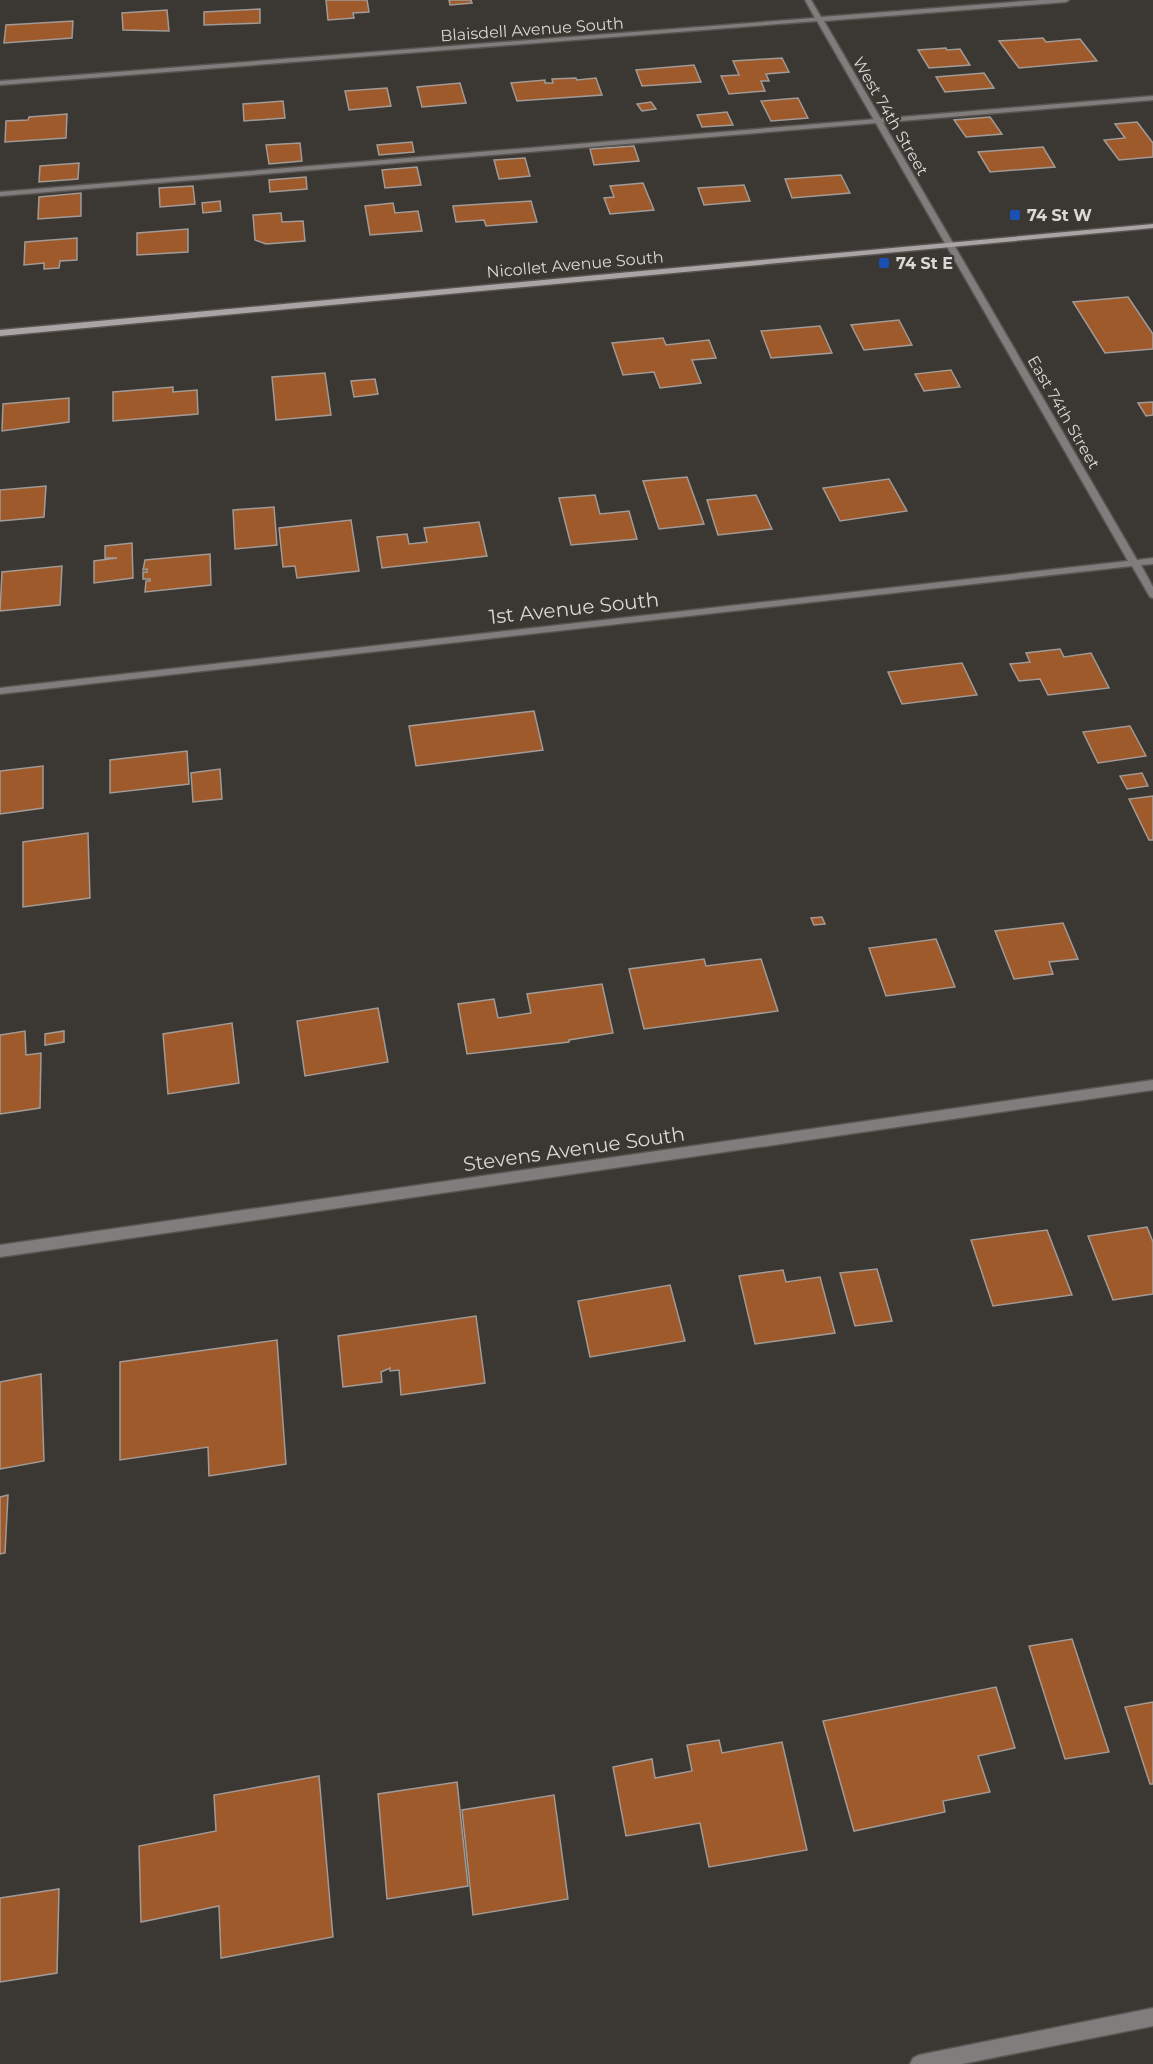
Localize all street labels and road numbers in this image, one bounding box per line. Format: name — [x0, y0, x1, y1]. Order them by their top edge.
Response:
street label: Blaisdell Avenue South — [440, 14, 624, 45]
street label: West 74th Street — [849, 54, 933, 179]
street label: Nicollet Avenue South — [486, 247, 664, 282]
street label: East 74th Street — [1023, 352, 1104, 473]
street label: 1st Avenue South — [488, 587, 660, 629]
street label: Stevens Avenue South — [462, 1122, 686, 1176]

